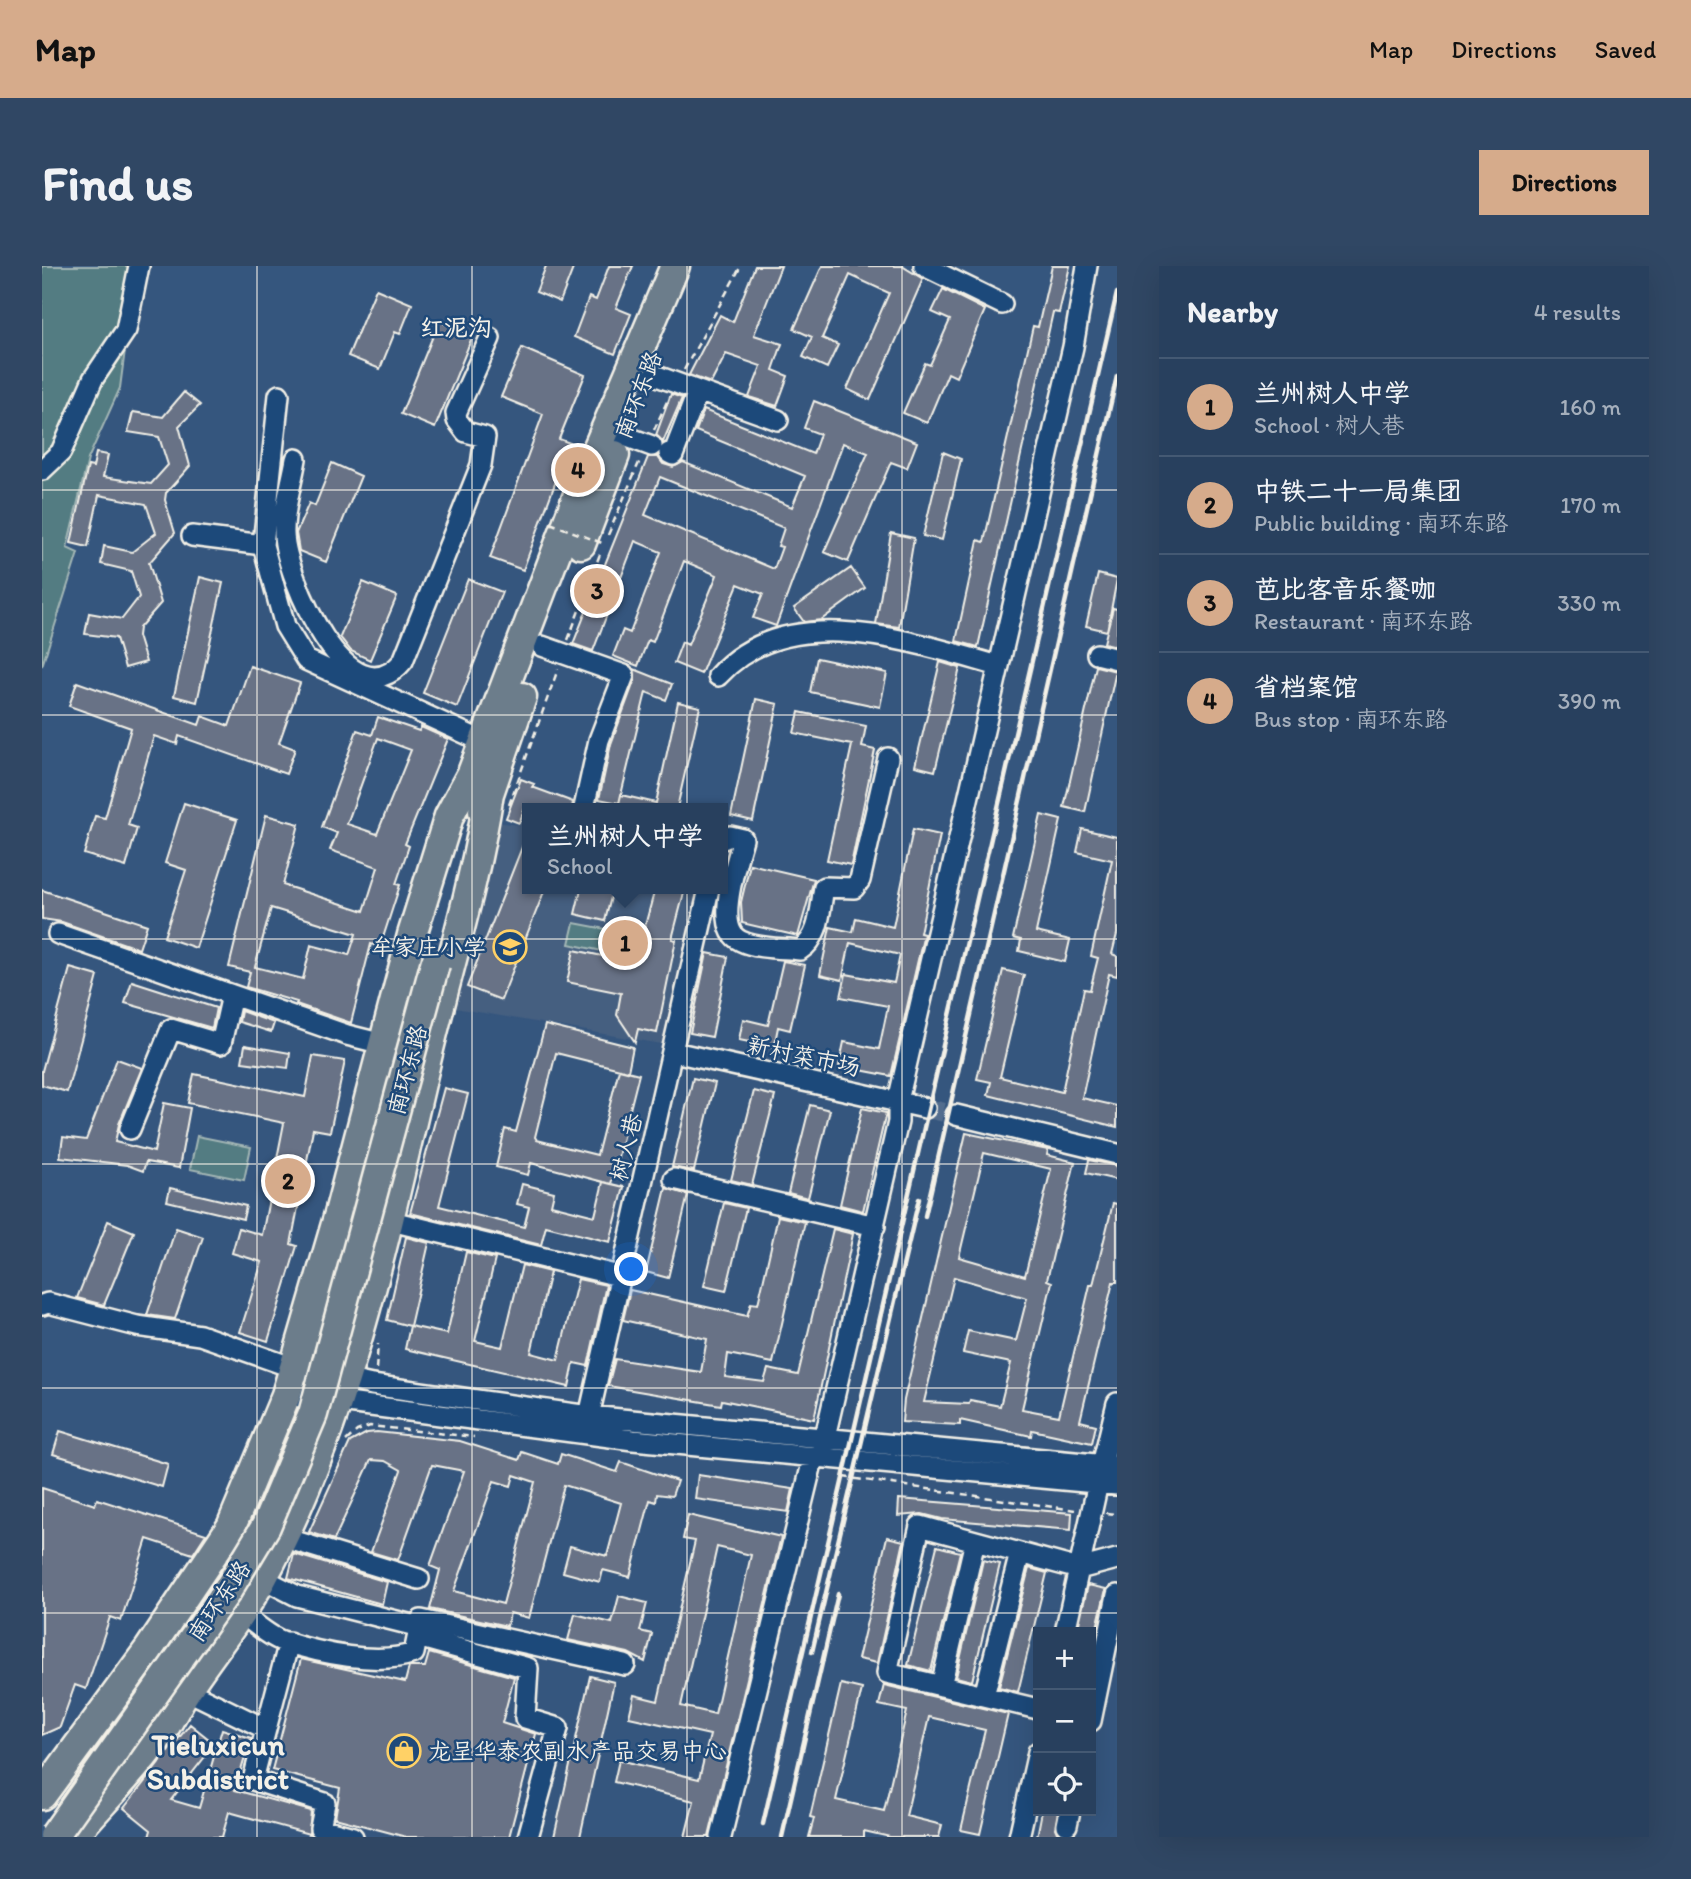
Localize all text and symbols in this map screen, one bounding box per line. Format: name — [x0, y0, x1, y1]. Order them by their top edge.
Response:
text: Map — [35, 30, 96, 69]
text: Map — [1369, 35, 1413, 64]
text: Directions — [1451, 35, 1557, 64]
text: Saved — [1595, 35, 1656, 64]
button: Directions — [1479, 150, 1649, 215]
text: Find us — [42, 153, 193, 212]
text: Nearby — [1187, 293, 1278, 330]
text: 4 results — [1534, 298, 1621, 326]
district label: 红泥沟 — [420, 313, 492, 342]
street label: 南环东路 — [608, 347, 668, 443]
text: 兰州树人中学 — [1254, 377, 1410, 409]
text: 1 — [1205, 393, 1215, 421]
text: 160 m — [1559, 393, 1621, 421]
text: School · 树人巷 — [1254, 411, 1404, 439]
pin: 4 — [555, 444, 601, 496]
text: 中铁二十一局集团 — [1254, 475, 1462, 507]
text: 2 — [1204, 491, 1216, 519]
text: 170 m — [1560, 491, 1621, 519]
text: Public building · 南环东路 — [1254, 509, 1508, 537]
pin: 3 — [574, 565, 620, 617]
text: 芭比客音乐餐咖 — [1254, 573, 1436, 605]
text: 3 — [1204, 589, 1216, 617]
text: 330 m — [1557, 589, 1621, 617]
text: Restaurant · 南环东路 — [1254, 607, 1472, 635]
text: 省档案馆 — [1254, 671, 1358, 703]
text: 4 — [1203, 687, 1217, 715]
text: 390 m — [1558, 687, 1621, 715]
text: Bus stop · 南环东路 — [1254, 705, 1448, 733]
popup — [522, 803, 728, 894]
text: 兰州树人中学 — [547, 820, 703, 852]
text: School — [547, 852, 612, 880]
pin: 1 — [602, 917, 648, 969]
school or university icon: 牟家庄小学 — [491, 928, 529, 966]
place label: 牟家庄小学 — [371, 933, 486, 961]
street label: 南环东路 — [382, 1022, 432, 1118]
street label: 新村菜市场 — [745, 1030, 863, 1082]
street label: 树人巷 — [604, 1109, 648, 1184]
pin: 2 — [265, 1155, 311, 1207]
your location — [614, 1252, 648, 1286]
street label: 南环东路 — [182, 1555, 256, 1647]
map controls — [1033, 1627, 1096, 1816]
button: + — [1033, 1627, 1096, 1690]
button: − — [1033, 1690, 1096, 1753]
district label: Tieluxicun Subdistrict — [147, 1726, 289, 1797]
shop icon: 龙呈华泰农副水产品交易中心 — [385, 1732, 423, 1770]
place label: 龙呈华泰农副水产品交易中心 — [428, 1737, 727, 1765]
button: locate — [1033, 1753, 1096, 1816]

